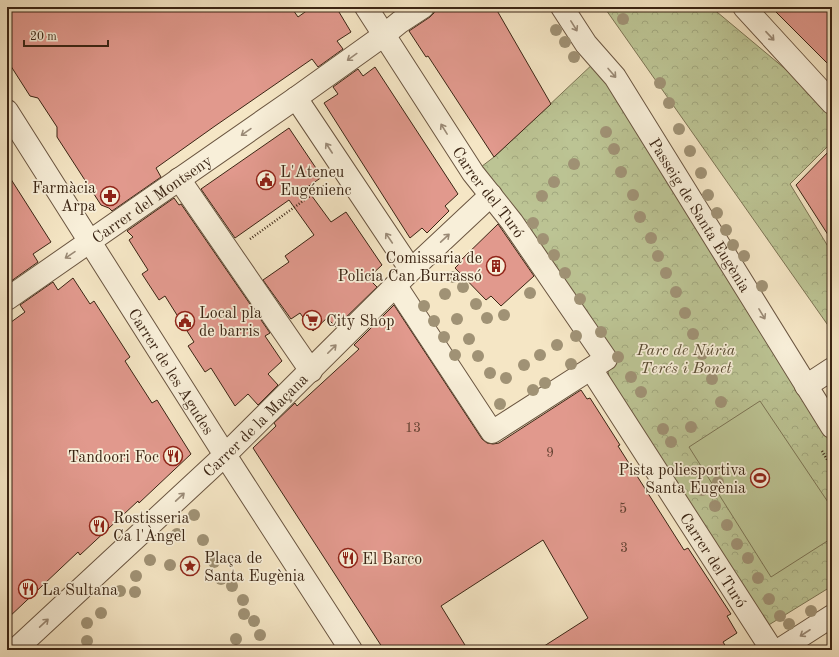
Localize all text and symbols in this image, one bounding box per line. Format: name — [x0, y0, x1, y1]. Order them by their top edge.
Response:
one-way arrow — [570, 20, 578, 31]
scale bar — [24, 22, 108, 48]
text: 20 m — [30, 31, 57, 43]
one-way arrow — [766, 31, 775, 41]
one-way arrow — [347, 53, 358, 61]
one-way arrow — [607, 68, 617, 78]
one-way arrow — [440, 123, 449, 134]
one-way arrow — [241, 128, 252, 136]
street label: Passeig de Santa Eugènia — [645, 136, 752, 296]
one-way arrow — [325, 143, 333, 154]
street label: Carrer del Turó — [448, 144, 526, 241]
street label: Carrer del Montseny — [90, 153, 216, 247]
place label: L'Ateneu Eugénienc — [280, 165, 352, 199]
public building icon: L'Ateneu Eugénienc — [255, 169, 277, 191]
place label: Farmàcia Arpa — [32, 181, 96, 215]
pharmacy icon: Farmàcia Arpa — [99, 185, 121, 207]
one-way arrow — [385, 233, 393, 244]
one-way arrow — [440, 233, 450, 243]
one-way arrow — [65, 251, 76, 259]
place label: Comissaria de Policia Can Burrassó — [338, 251, 482, 285]
building icon: Comissaria de Policia Can Burrassó — [485, 255, 507, 277]
street label: Carrer de les Agudes — [124, 306, 216, 438]
place label: Local pla de barris — [199, 306, 262, 340]
one-way arrow — [759, 308, 767, 320]
supermarket icon: City Shop — [301, 309, 323, 331]
public building icon: Local pla de barris — [174, 310, 196, 332]
place label: City Shop — [326, 314, 394, 330]
park label: Parc de Núria Terés i Bonet — [636, 343, 736, 377]
one-way arrow — [327, 344, 337, 354]
street label: Carrer de la Maçana — [201, 371, 312, 481]
house number: 13 — [405, 421, 421, 435]
restaurant icon: Tandoori Foc — [162, 445, 184, 467]
house number: 9 — [546, 446, 554, 460]
place label: Tandoori Foc — [68, 450, 159, 466]
place label: Pista poliesportiva Santa Eugènia — [618, 463, 746, 497]
sports icon: Pista poliesportiva Santa Eugènia — [749, 467, 771, 489]
one-way arrow — [175, 492, 185, 502]
house number: 5 — [619, 502, 627, 516]
place label: Rostisseria Ca l'Àngel — [113, 511, 189, 545]
street label: Carrer del Turó — [676, 511, 749, 611]
restaurant icon: Rostisseria Ca l'Àngel — [88, 515, 110, 537]
house number: 3 — [620, 541, 628, 555]
restaurant icon: El Barco — [337, 547, 359, 569]
place label: Plaça de Santa Eugènia — [204, 551, 305, 585]
place label: El Barco — [362, 552, 422, 568]
place icon: Plaça de Santa Eugènia — [179, 555, 201, 577]
restaurant icon: La Sultana — [17, 578, 39, 600]
place label: La Sultana — [42, 583, 118, 599]
one-way arrow — [39, 619, 49, 628]
one-way arrow — [800, 629, 811, 637]

